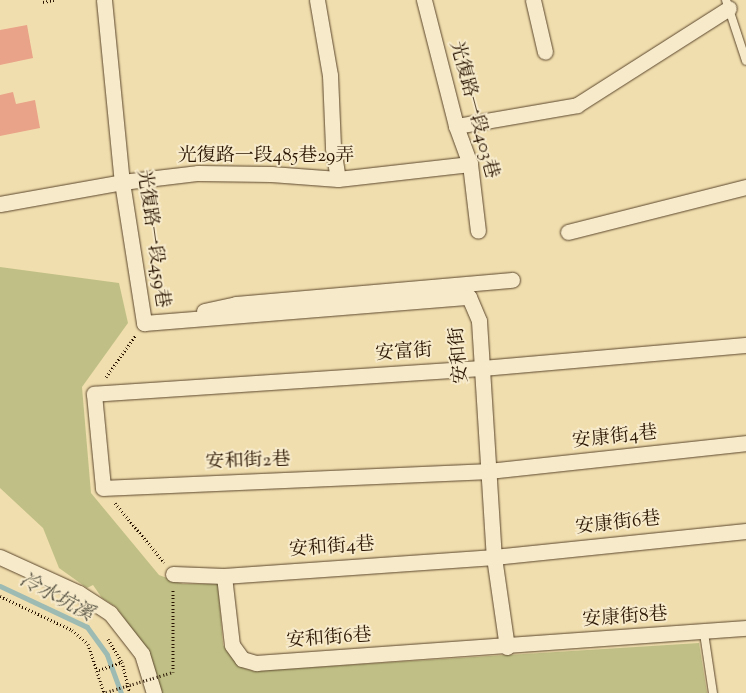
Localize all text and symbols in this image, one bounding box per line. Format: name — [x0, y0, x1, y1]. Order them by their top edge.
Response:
street label: 光復路一段403巷 — [444, 39, 502, 181]
street label: 光復路一段485巷29弄 — [178, 146, 354, 168]
street label: 光復路一段459巷 — [131, 168, 173, 310]
street label: 安和街 — [446, 326, 474, 384]
street label: 安富街 — [375, 340, 433, 366]
street label: 安康街4巷 — [571, 422, 659, 454]
street label: 安和街2巷 — [205, 449, 291, 475]
street label: 安康街6巷 — [574, 508, 662, 540]
street label: 安和街4巷 — [289, 534, 375, 562]
water label: 冷水坑溪 — [15, 569, 97, 627]
street label: 安康街8巷 — [582, 604, 668, 632]
street label: 安和街6巷 — [286, 625, 372, 653]

